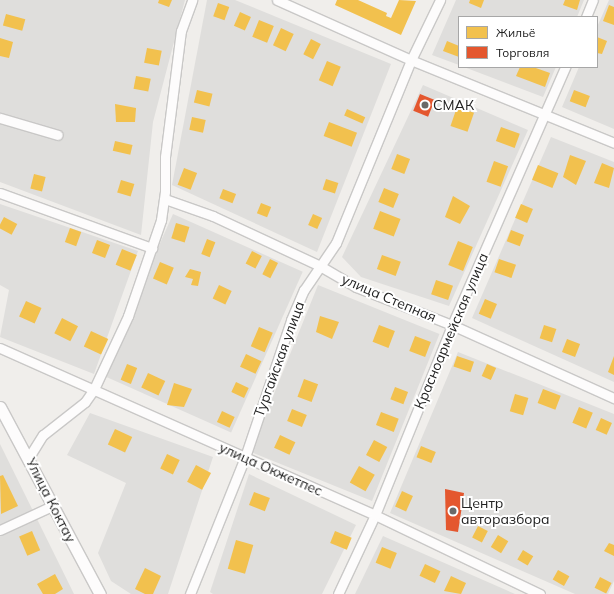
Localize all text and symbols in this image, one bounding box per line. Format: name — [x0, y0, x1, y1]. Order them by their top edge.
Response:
legend — [458, 16, 598, 68]
text: Жильё — [496, 25, 535, 40]
text: Торговля — [496, 45, 549, 60]
place label: СМАК — [433, 97, 474, 113]
marker: СМАК — [420, 100, 430, 110]
street label: Красноармейская улица — [411, 251, 491, 411]
street label: улица Степная — [339, 271, 439, 325]
street label: Тургайская улица — [250, 299, 308, 419]
street label: улица Окжетпес — [217, 439, 325, 499]
street label: Улица Коктау — [22, 455, 80, 545]
place label: Центр авторазбора — [461, 495, 550, 528]
marker: Центр авторазбора — [448, 506, 458, 516]

